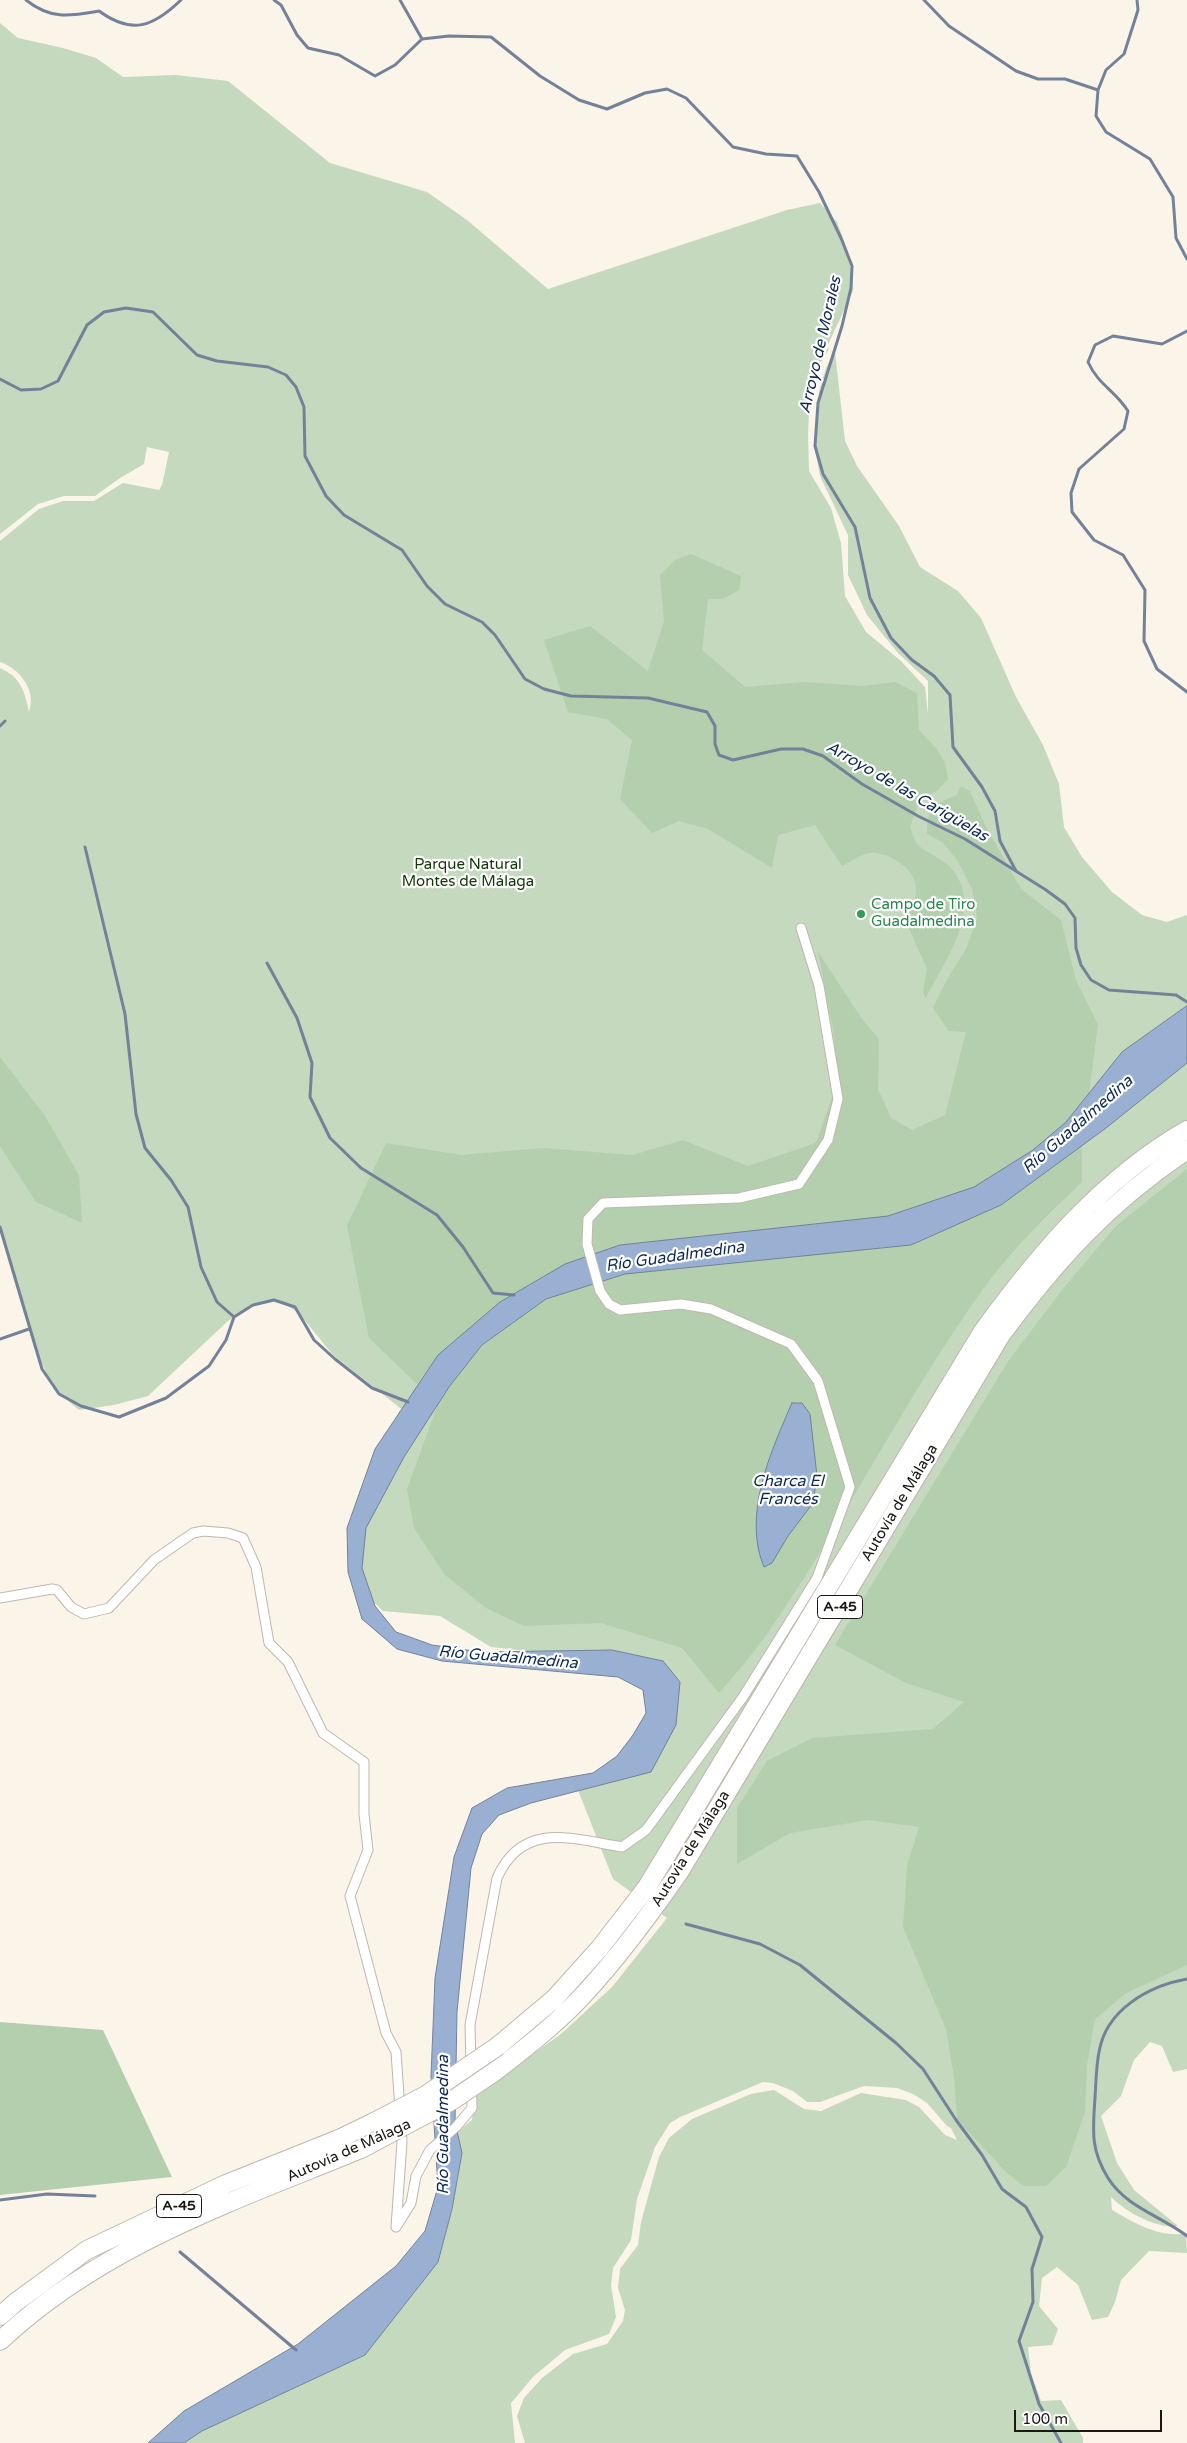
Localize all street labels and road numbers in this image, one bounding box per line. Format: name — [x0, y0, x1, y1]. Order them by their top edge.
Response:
street label: Autovía de Málaga — [858, 1441, 942, 1565]
road number: A-45 — [818, 1595, 862, 1618]
street label: Autovía de Málaga — [648, 1788, 734, 1910]
street label: Autovía de Málaga — [284, 2116, 414, 2186]
road number: A-45 — [156, 2194, 202, 2218]

